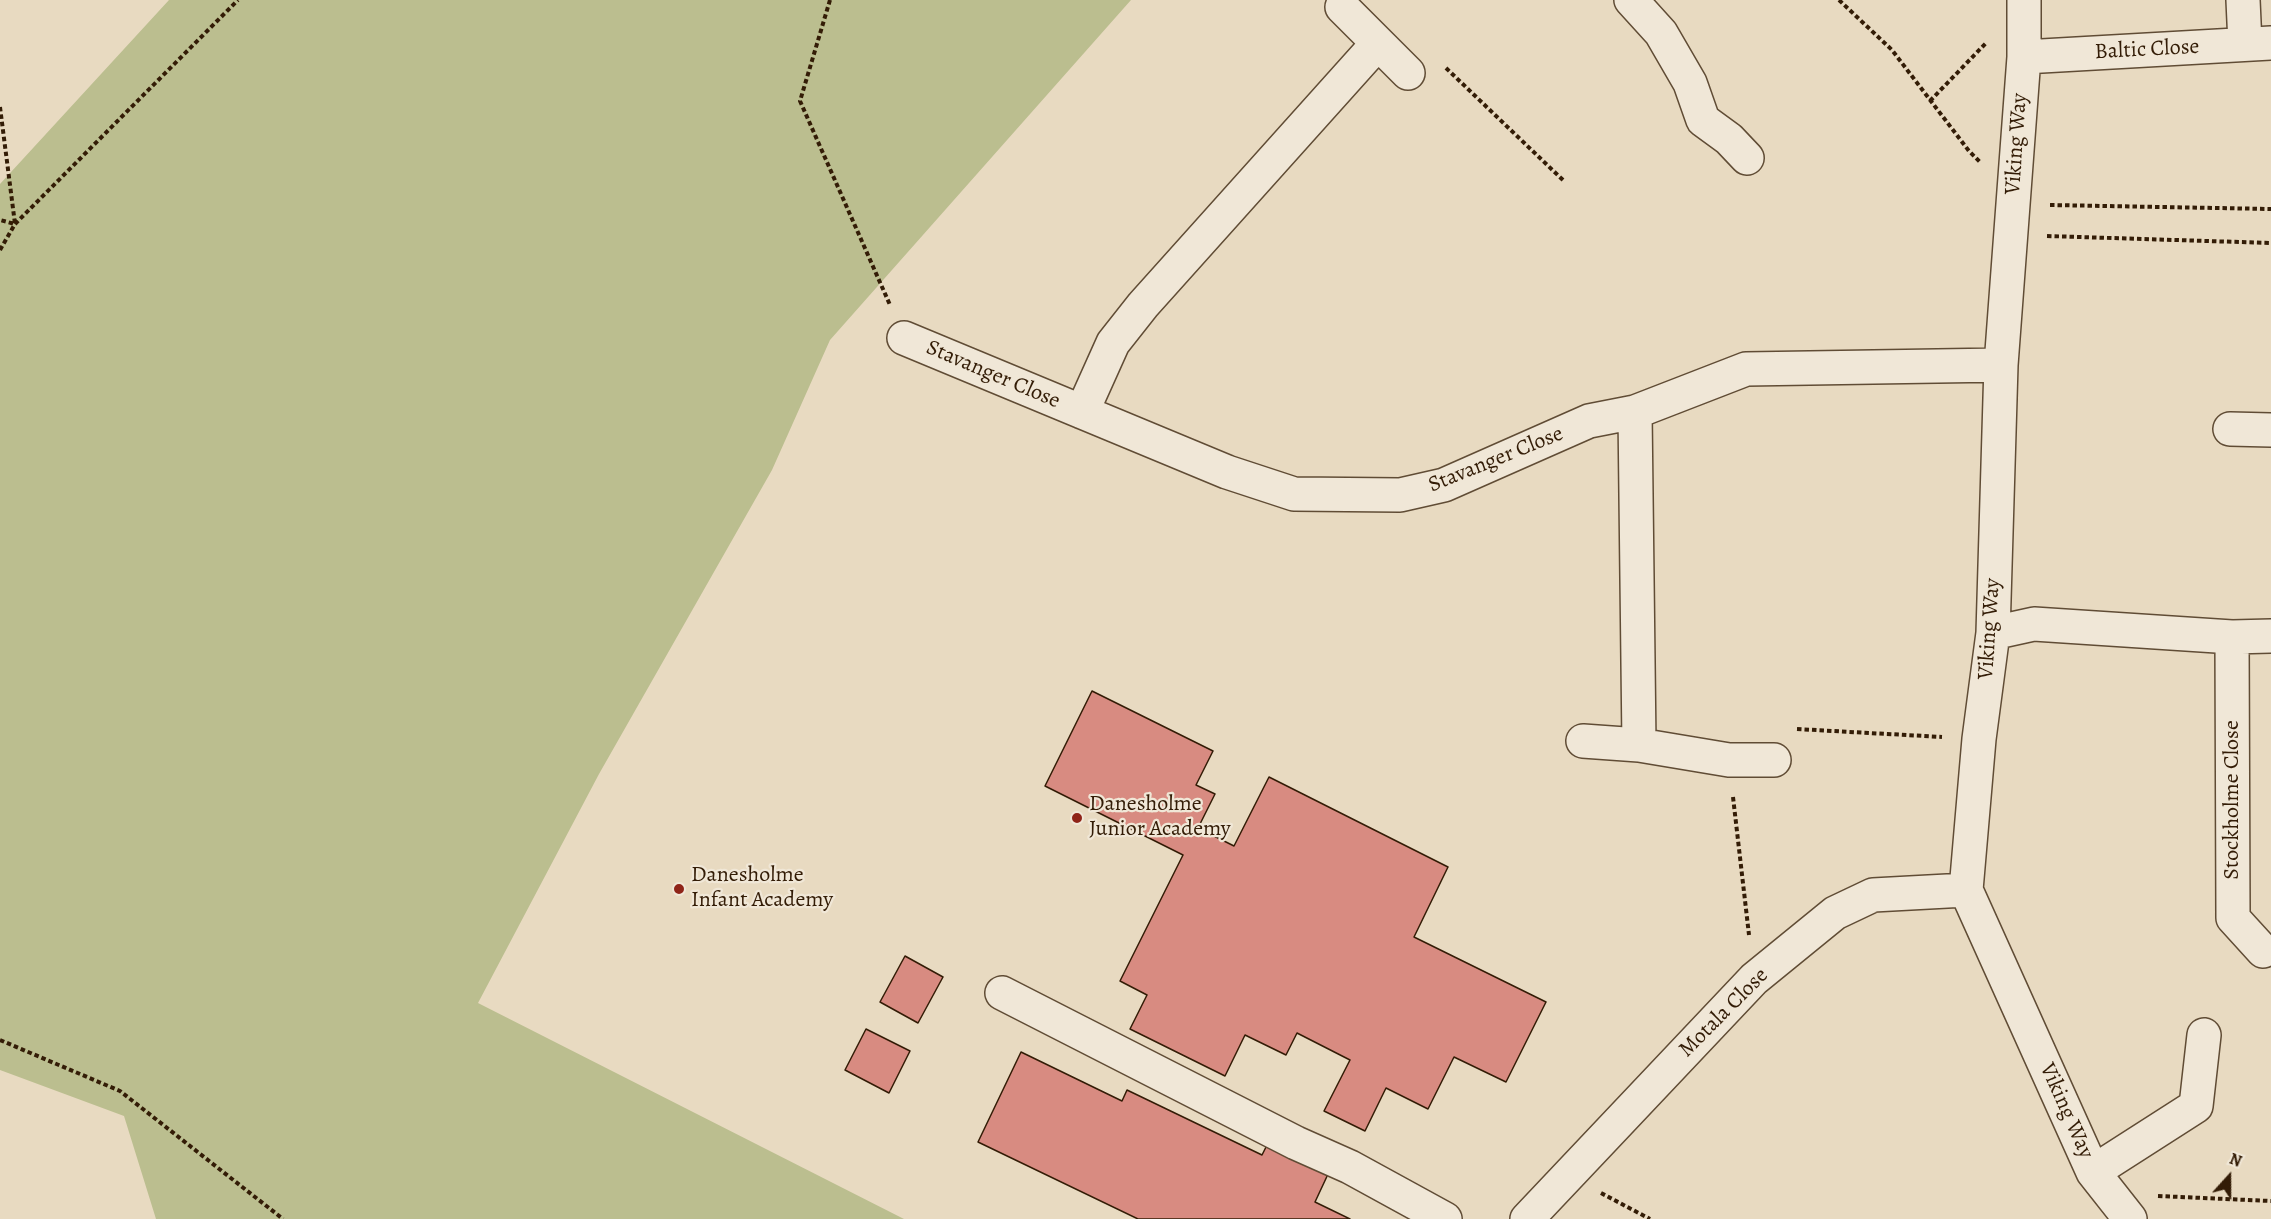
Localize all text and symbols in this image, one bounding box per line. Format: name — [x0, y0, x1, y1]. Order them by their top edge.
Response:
street label: Baltic Close — [2094, 34, 2200, 66]
street label: Viking Way — [2000, 92, 2034, 196]
street label: Stavanger Close — [922, 335, 1064, 415]
street label: Stavanger Close — [1425, 421, 1567, 499]
street label: Viking Way — [1973, 577, 2007, 681]
street label: Stockholme Close — [2220, 720, 2246, 880]
place label: Danesholme Junior Academy — [1089, 792, 1231, 843]
marker: Danesholme Junior Academy — [1070, 811, 1084, 825]
place label: Danesholme Infant Academy — [691, 863, 833, 914]
marker: Danesholme Infant Academy — [672, 882, 686, 896]
street label: Motala Close — [1674, 963, 1774, 1063]
street label: Viking Way — [2033, 1059, 2099, 1163]
north arrow — [2199, 1147, 2259, 1207]
text: N — [2226, 1148, 2245, 1173]

